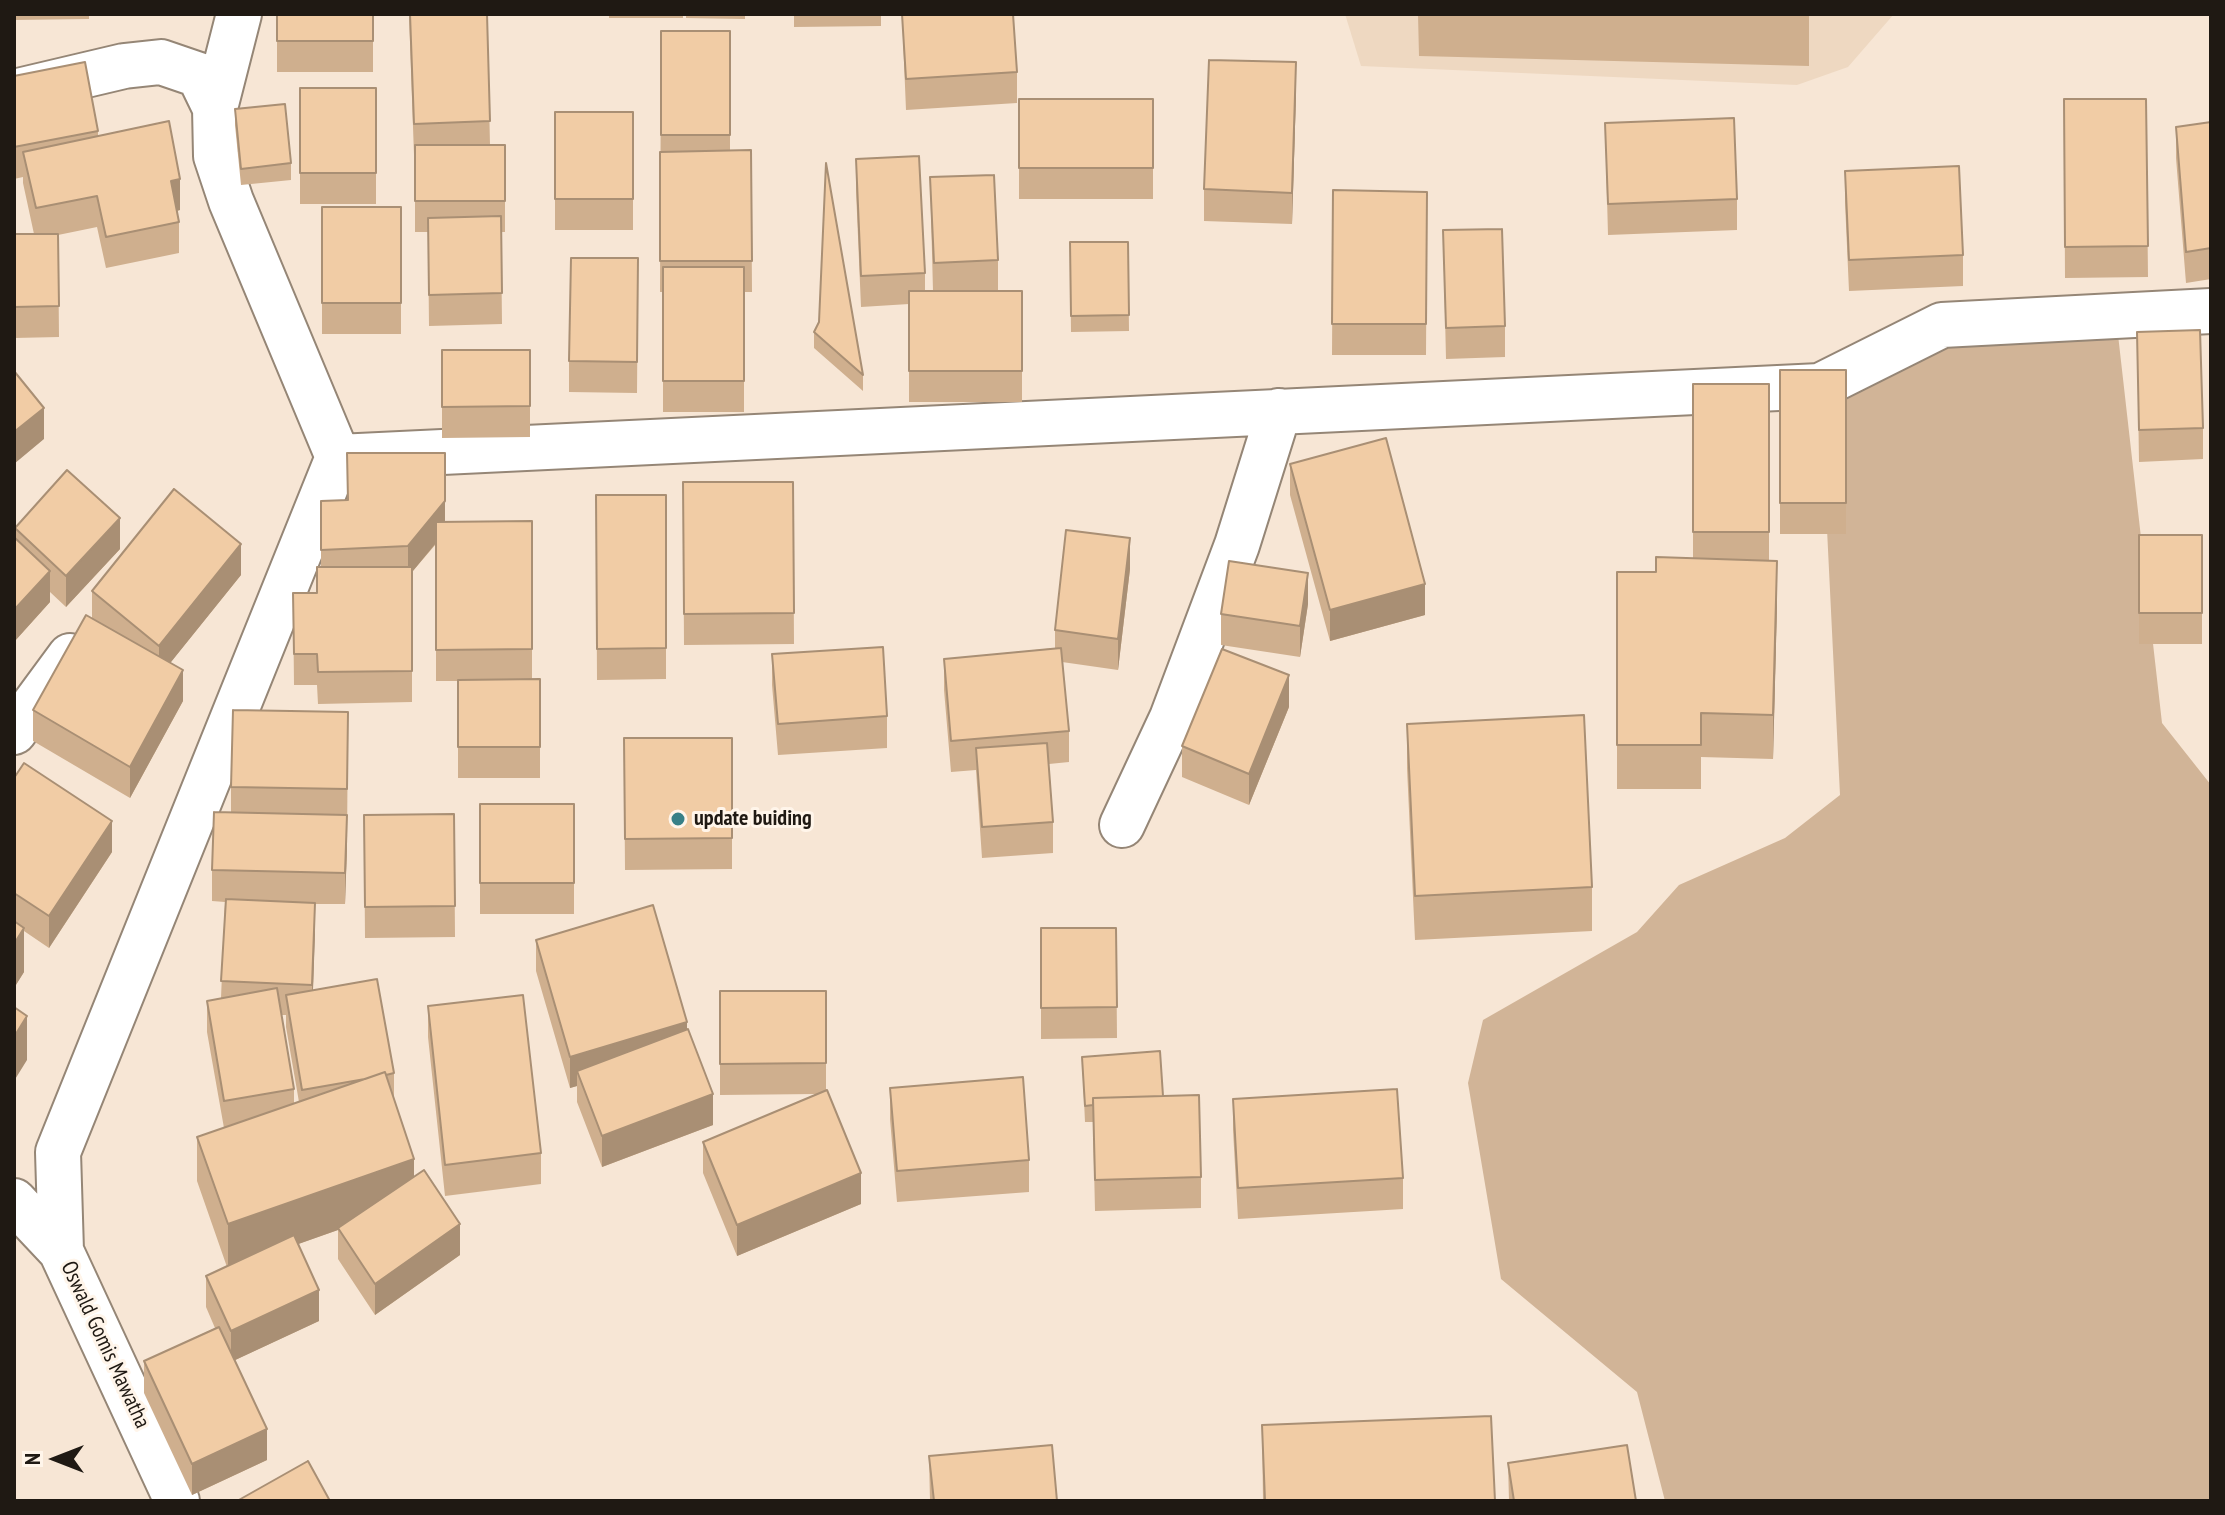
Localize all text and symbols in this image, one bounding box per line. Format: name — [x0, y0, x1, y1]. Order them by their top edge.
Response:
place label: update buiding — [694, 806, 812, 832]
marker: update buiding — [669, 810, 687, 828]
street label: Oswald Gomis Mawatha — [55, 1257, 155, 1433]
north arrow — [16, 1419, 96, 1499]
text: N — [18, 1453, 46, 1465]

